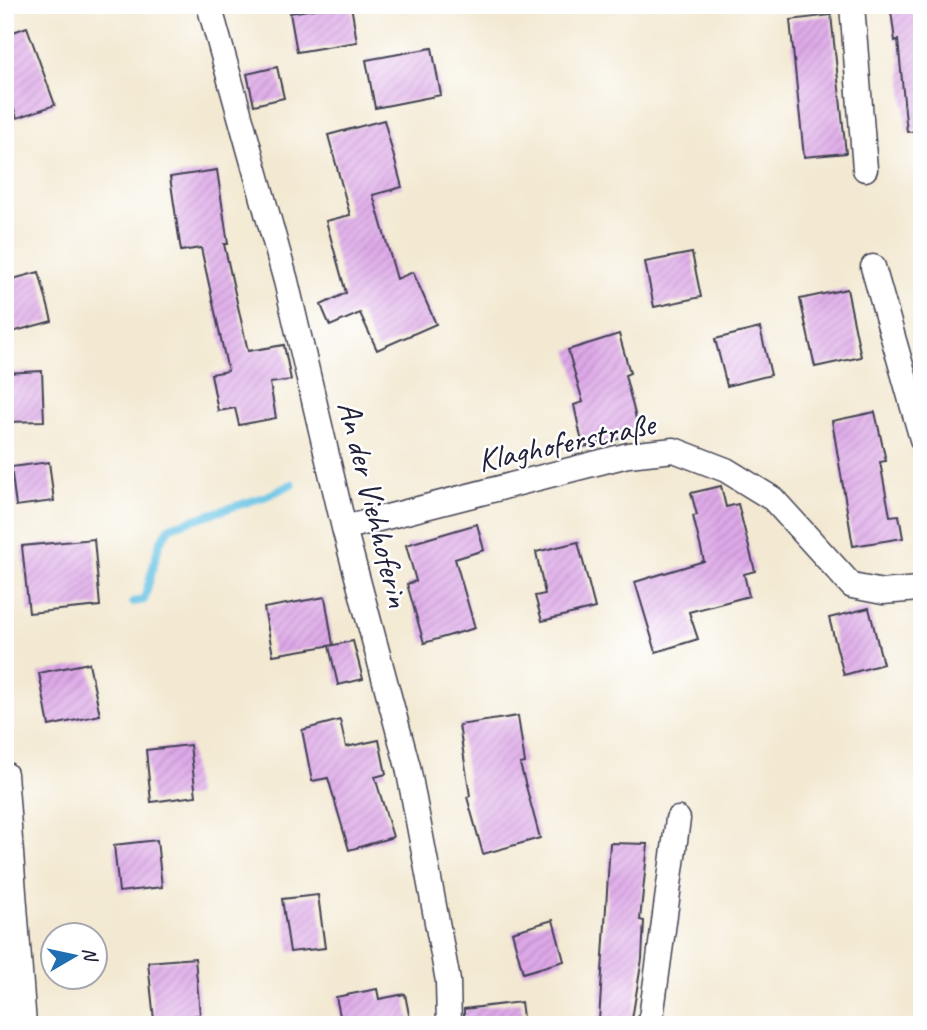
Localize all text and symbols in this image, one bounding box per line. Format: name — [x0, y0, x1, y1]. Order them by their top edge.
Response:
street label: An der Viehhoferin — [328, 397, 420, 612]
street label: Klaghoferstraße — [474, 402, 660, 481]
north arrow — [38, 922, 108, 992]
text: N — [77, 946, 103, 964]

